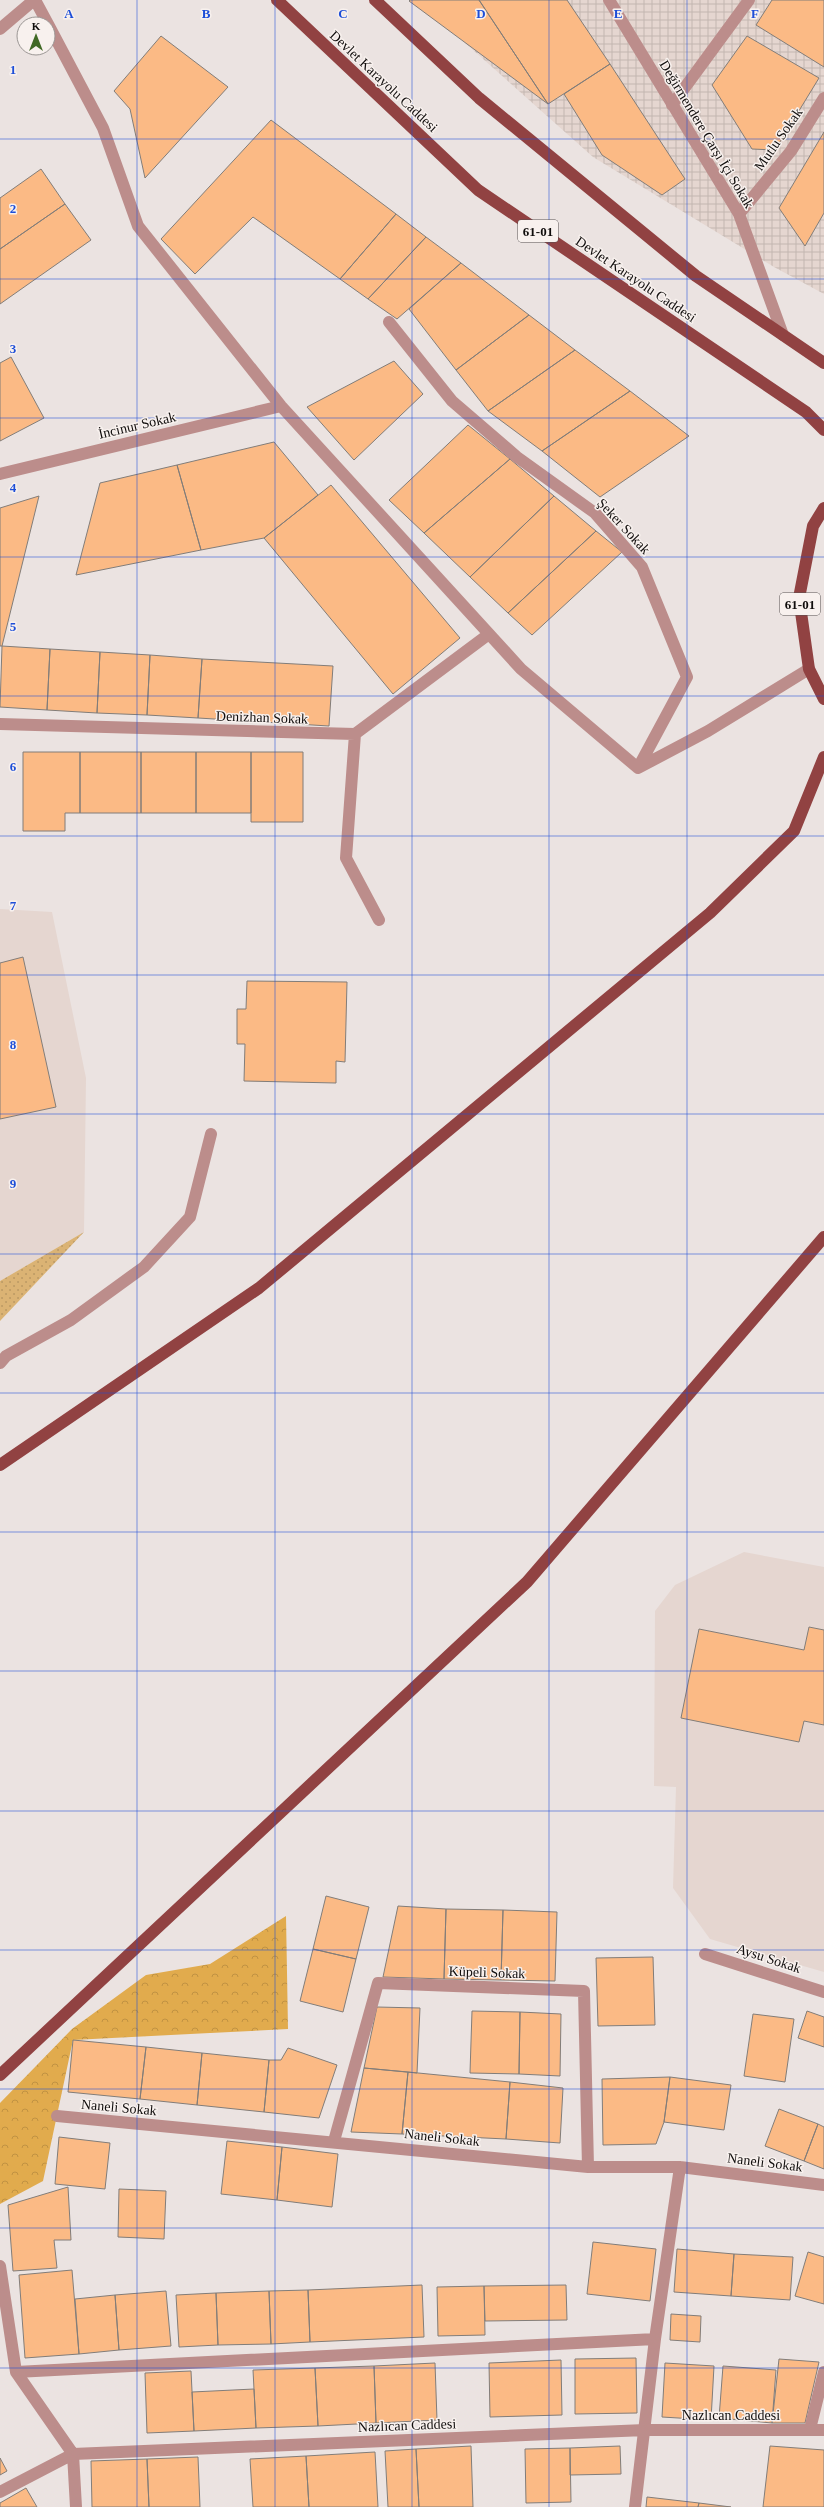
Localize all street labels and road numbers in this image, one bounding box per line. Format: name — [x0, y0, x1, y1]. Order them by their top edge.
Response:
street label: Devlet Karayolu Caddesi — [327, 28, 441, 135]
street label: Değirmendere Çarşı İçi Sokak — [656, 58, 757, 211]
street label: Mutlu Sokak — [751, 105, 805, 173]
road number: 61-01 — [518, 220, 558, 242]
street label: Devlet Karayolu Caddesi — [573, 234, 699, 325]
street label: İncinur Sokak — [97, 409, 177, 442]
street label: Şeker Sokak — [594, 495, 653, 557]
road number: 61-01 — [780, 593, 820, 615]
street label: Denizhan Sokak — [216, 708, 308, 727]
street label: Aysu Sokak — [735, 1941, 803, 1976]
street label: Küpeli Sokak — [448, 1964, 526, 1981]
street label: Naneli Sokak — [81, 2097, 157, 2118]
street label: Naneli Sokak — [403, 2126, 480, 2149]
street label: Naneli Sokak — [726, 2150, 803, 2175]
street label: Nazlıcan Caddesi — [682, 2408, 780, 2423]
street label: Nazlıcan Caddesi — [358, 2416, 457, 2435]

